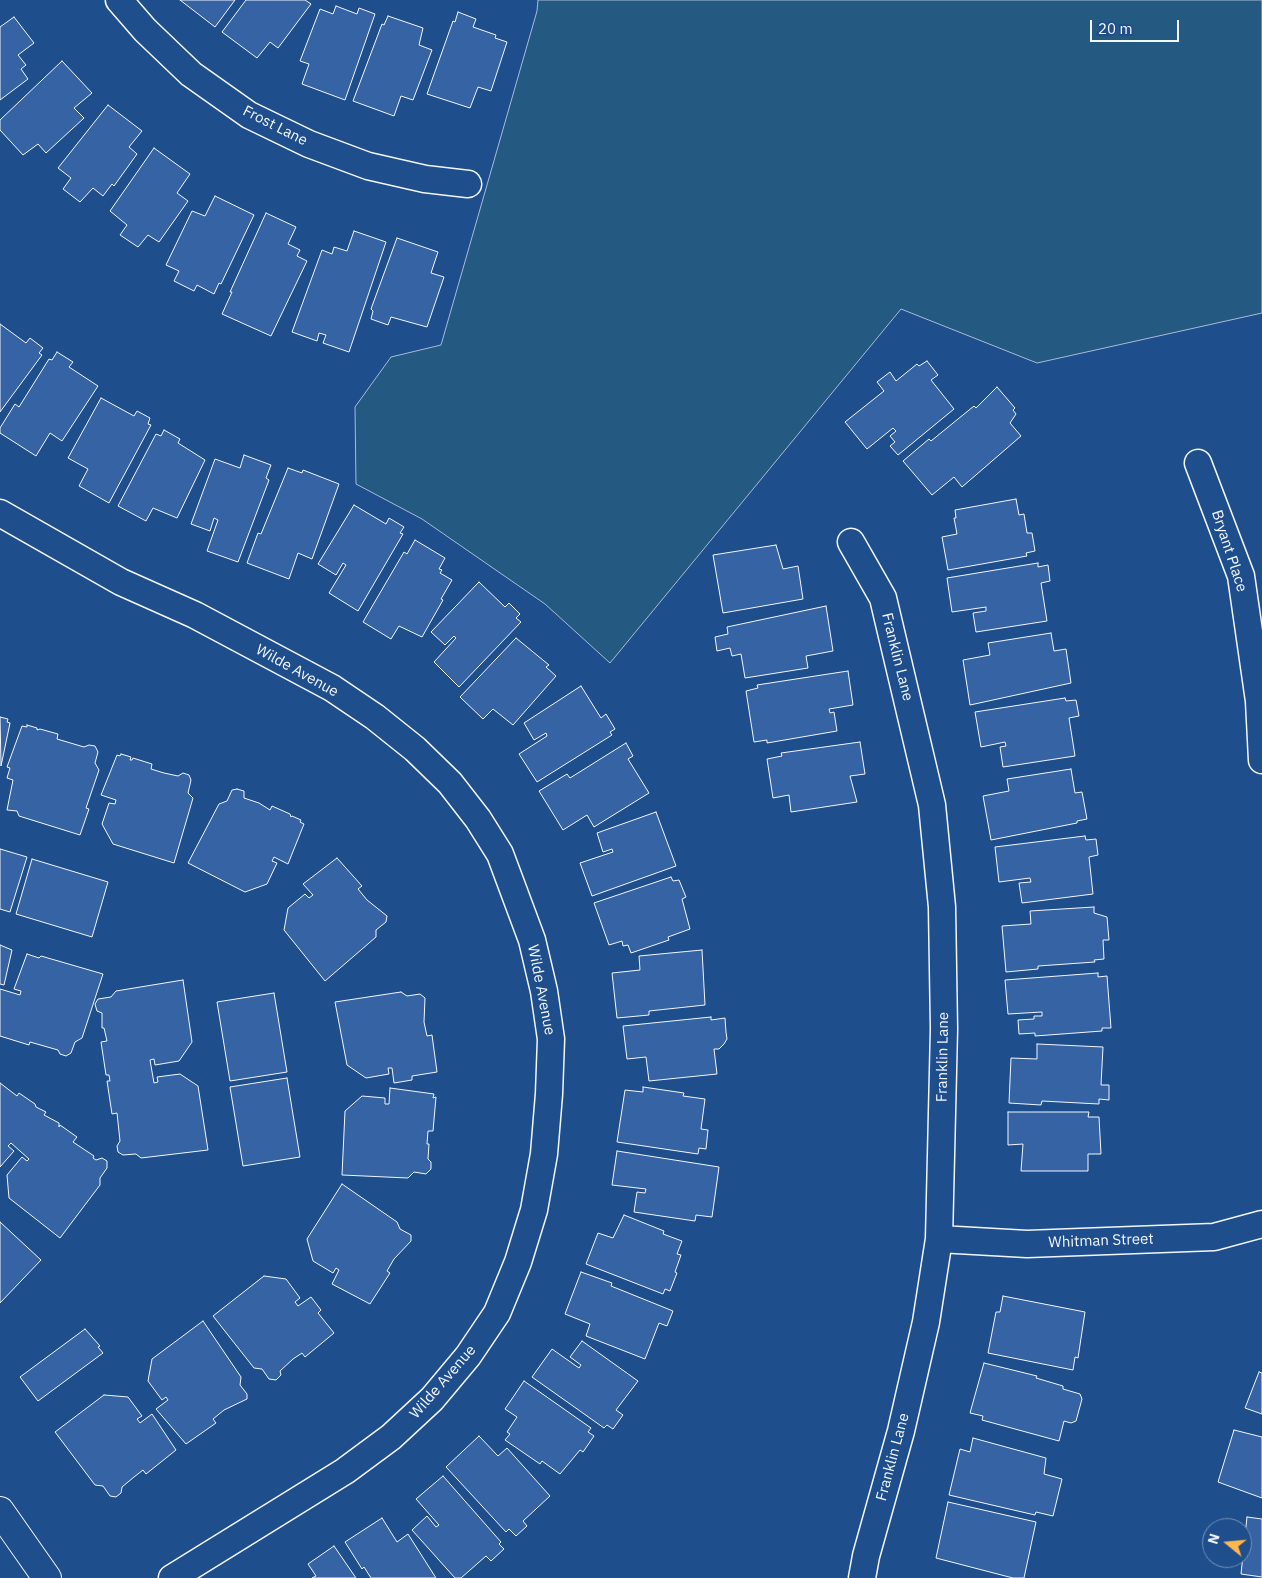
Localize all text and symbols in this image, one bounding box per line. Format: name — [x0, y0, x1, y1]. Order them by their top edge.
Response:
scale bar — [1092, 10, 1181, 42]
text: 20 m — [1098, 19, 1133, 38]
street label: Frost Lane — [240, 102, 310, 150]
street label: Bryant Place — [1207, 508, 1251, 594]
street label: Franklin Lane — [877, 611, 917, 703]
street label: Wilde Avenue — [253, 641, 341, 701]
street label: Wilde Avenue — [523, 943, 559, 1037]
street label: Franklin Lane — [933, 1012, 953, 1102]
street label: Whitman Street — [1048, 1230, 1154, 1252]
street label: Wilde Avenue — [406, 1341, 480, 1423]
street label: Franklin Lane — [873, 1411, 913, 1503]
north arrow — [1202, 1518, 1252, 1568]
text: N — [1204, 1531, 1224, 1546]

